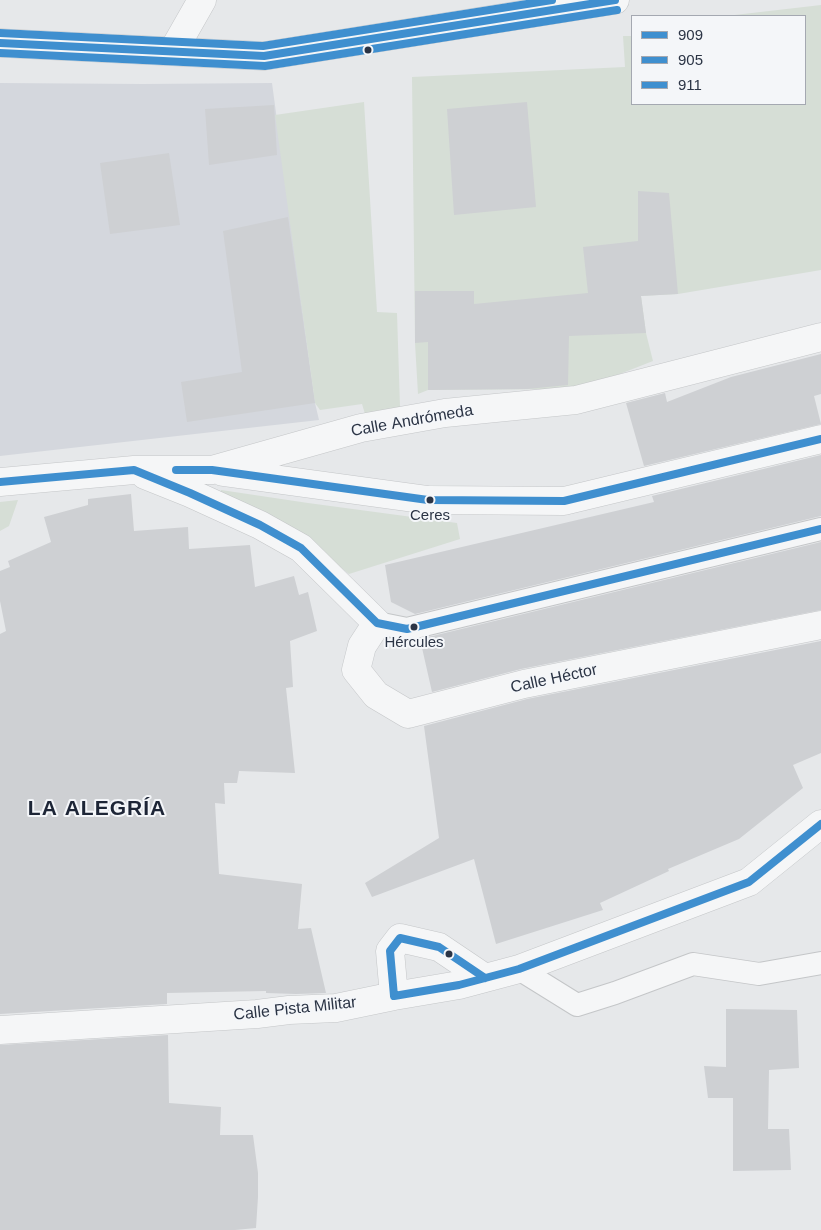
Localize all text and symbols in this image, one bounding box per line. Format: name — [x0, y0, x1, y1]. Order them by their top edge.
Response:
legend — [631, 15, 806, 105]
text: 909 — [678, 26, 703, 43]
unlabelled marker — [363, 45, 373, 55]
text: 905 — [678, 51, 703, 68]
text: 911 — [678, 76, 702, 93]
street label: Calle Andrómeda — [349, 401, 475, 441]
marker: Ceres — [425, 495, 435, 505]
place label: Ceres — [410, 507, 450, 525]
marker: Hércules — [409, 622, 419, 632]
place label: Hércules — [384, 634, 444, 652]
street label: Calle Héctor — [509, 660, 599, 698]
district label: LA ALEGRÍA — [27, 796, 167, 822]
unlabelled marker — [444, 949, 454, 959]
street label: Calle Pista Militar — [233, 993, 357, 1025]

